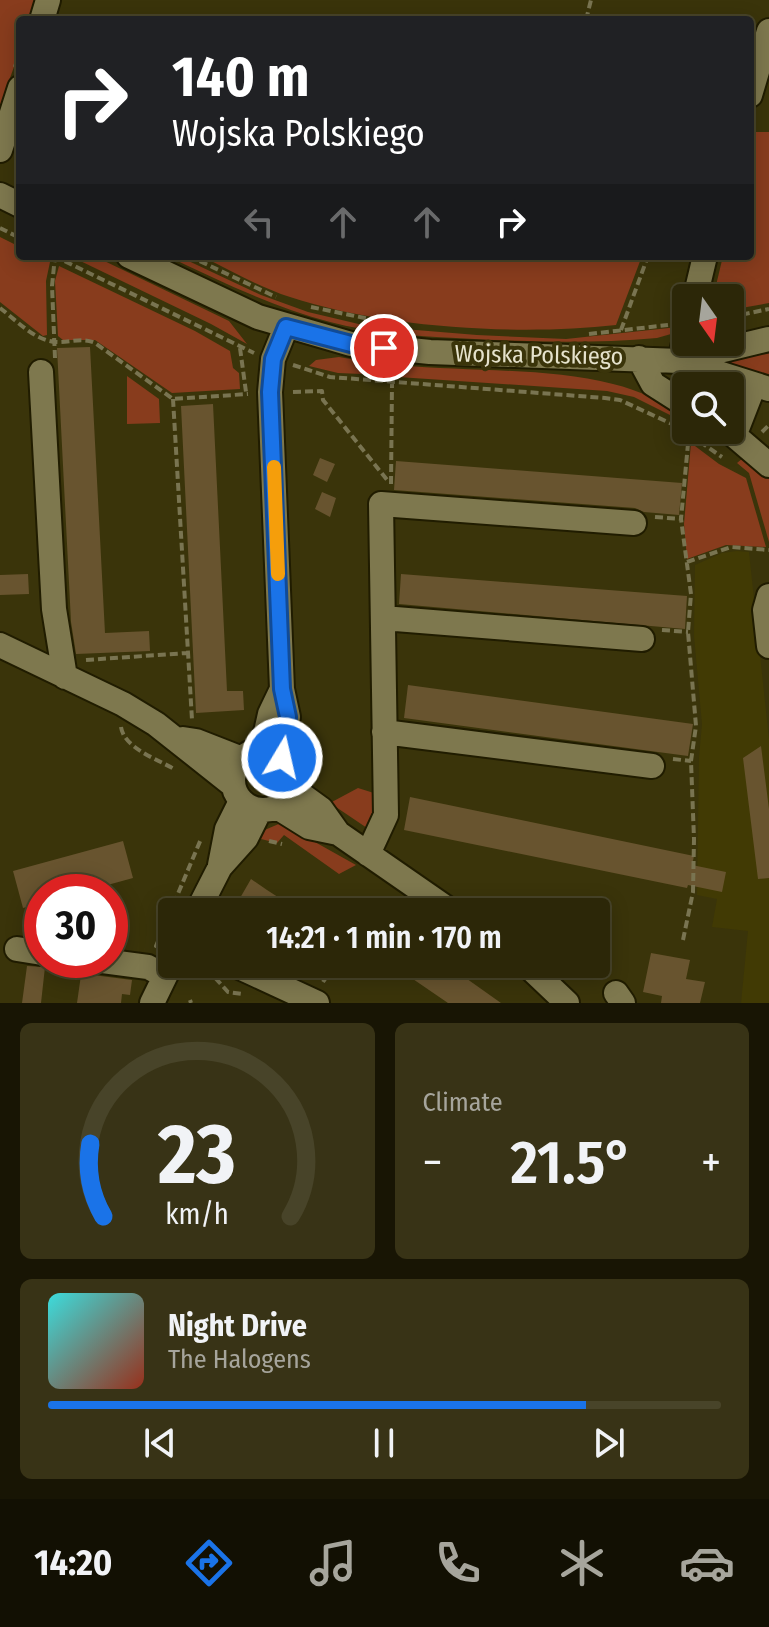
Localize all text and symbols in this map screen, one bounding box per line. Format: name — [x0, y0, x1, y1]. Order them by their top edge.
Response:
text: 140 m — [172, 44, 309, 111]
icon: right — [40, 48, 144, 152]
text: Wojska Polskiego — [172, 112, 425, 156]
icon: left — [237, 200, 281, 244]
icon: ahead — [321, 200, 365, 244]
icon: ahead — [405, 200, 449, 244]
icon: right — [489, 200, 533, 244]
north arrow — [672, 284, 744, 356]
map controls — [672, 284, 744, 444]
pin — [350, 314, 418, 382]
icon: arrive — [362, 326, 406, 370]
street label: Wojska Polskiego — [455, 340, 623, 370]
button: search — [672, 372, 744, 444]
position arrow — [240, 716, 324, 800]
speed limit sign: 30 — [24, 874, 128, 978]
text: 14:21 · 1 min · 170 m — [266, 920, 502, 956]
text: Climate — [423, 1087, 503, 1118]
text: 23 — [157, 1105, 236, 1205]
text: 21.5° — [511, 1127, 633, 1199]
text: − — [423, 1136, 442, 1189]
text: + — [701, 1136, 721, 1189]
text: km/h — [165, 1197, 229, 1232]
text: Night Drive — [168, 1308, 307, 1344]
text: The Halogens — [168, 1344, 311, 1375]
icon: previous — [138, 1421, 182, 1465]
icon: pause — [362, 1421, 406, 1465]
icon: next — [587, 1421, 631, 1465]
icon: directions — [181, 1535, 237, 1591]
icon: music — [305, 1535, 361, 1591]
icon: phone — [430, 1535, 486, 1591]
icon: climate — [554, 1535, 610, 1591]
icon: car — [679, 1535, 735, 1591]
text: 14:20 — [34, 1541, 113, 1585]

